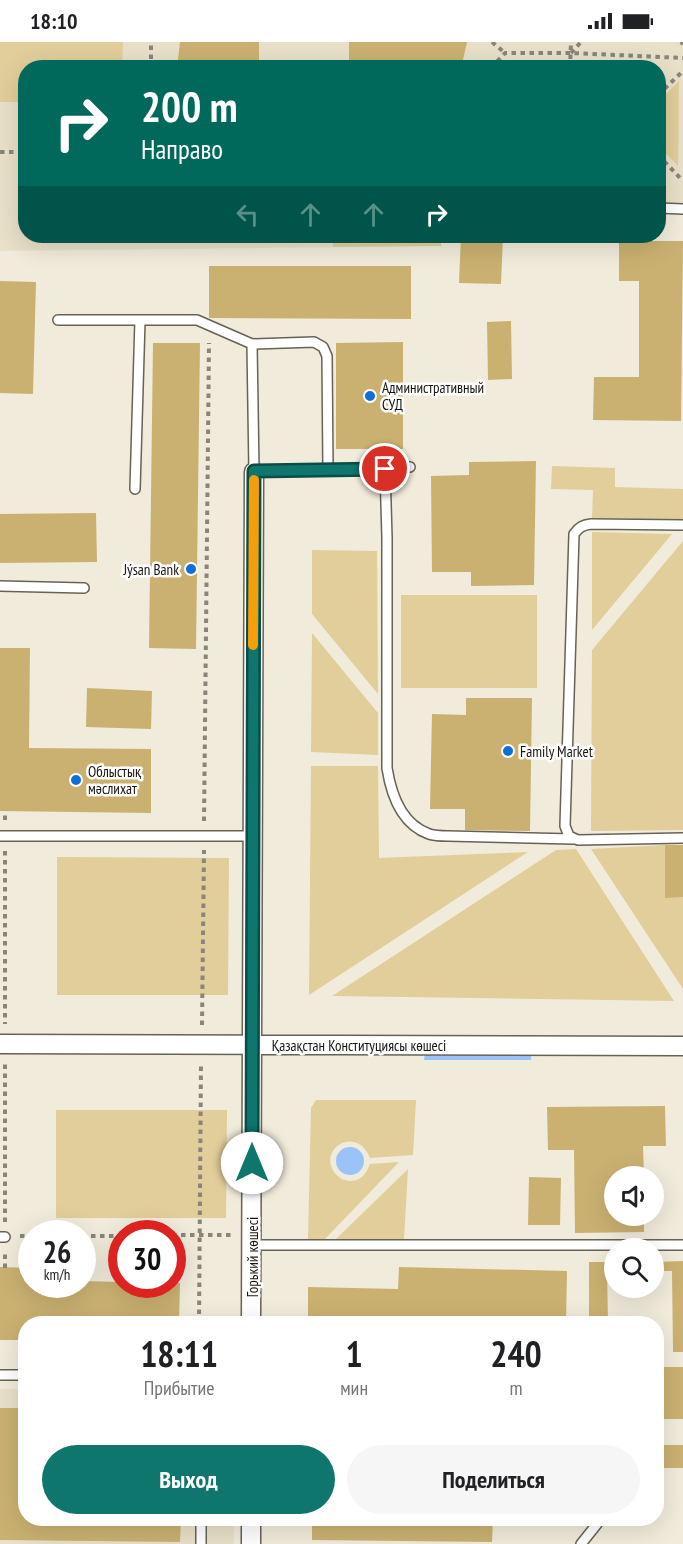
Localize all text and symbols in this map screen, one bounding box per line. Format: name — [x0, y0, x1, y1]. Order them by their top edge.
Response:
text: 18:10 — [30, 7, 78, 35]
text: 200 m — [141, 79, 238, 134]
icon: right — [42, 84, 120, 162]
text: Направо — [141, 132, 223, 166]
icon: left — [231, 198, 264, 231]
icon: ahead — [294, 198, 327, 231]
icon: ahead — [357, 198, 390, 231]
icon: right — [420, 198, 453, 231]
place label: Административный СУД — [382, 378, 484, 414]
marker: Административный СУД — [363, 389, 377, 403]
pin — [359, 443, 410, 494]
icon: arrive — [368, 452, 401, 485]
place label: Jýsan Bank — [122, 560, 179, 579]
marker: Jýsan Bank — [184, 562, 198, 576]
place label: Family Мarket — [520, 742, 593, 761]
marker: Family Мarket — [501, 744, 515, 758]
place label: Облыстық мәслихат — [88, 762, 142, 798]
marker: Облыстық мәслихат — [69, 773, 83, 787]
street label: Қазақстан Конституциясы көшесі — [272, 1036, 446, 1055]
position arrow — [220, 1131, 284, 1195]
map controls — [604, 1166, 664, 1298]
button: sound — [604, 1166, 664, 1226]
street label: Горький көшесі — [243, 1217, 262, 1297]
speed limit sign: 30 — [108, 1220, 186, 1298]
text: 26 — [43, 1232, 71, 1271]
button: search — [604, 1238, 664, 1298]
text: km/h — [44, 1265, 70, 1284]
text: 18:11 — [140, 1330, 218, 1377]
text: 1 — [346, 1330, 363, 1377]
text: 240 — [490, 1330, 542, 1377]
text: Прибытие — [144, 1375, 215, 1401]
text: мин — [340, 1375, 368, 1401]
text: m — [510, 1375, 523, 1401]
button: Выход — [42, 1445, 335, 1514]
button: Поделиться — [347, 1445, 640, 1514]

